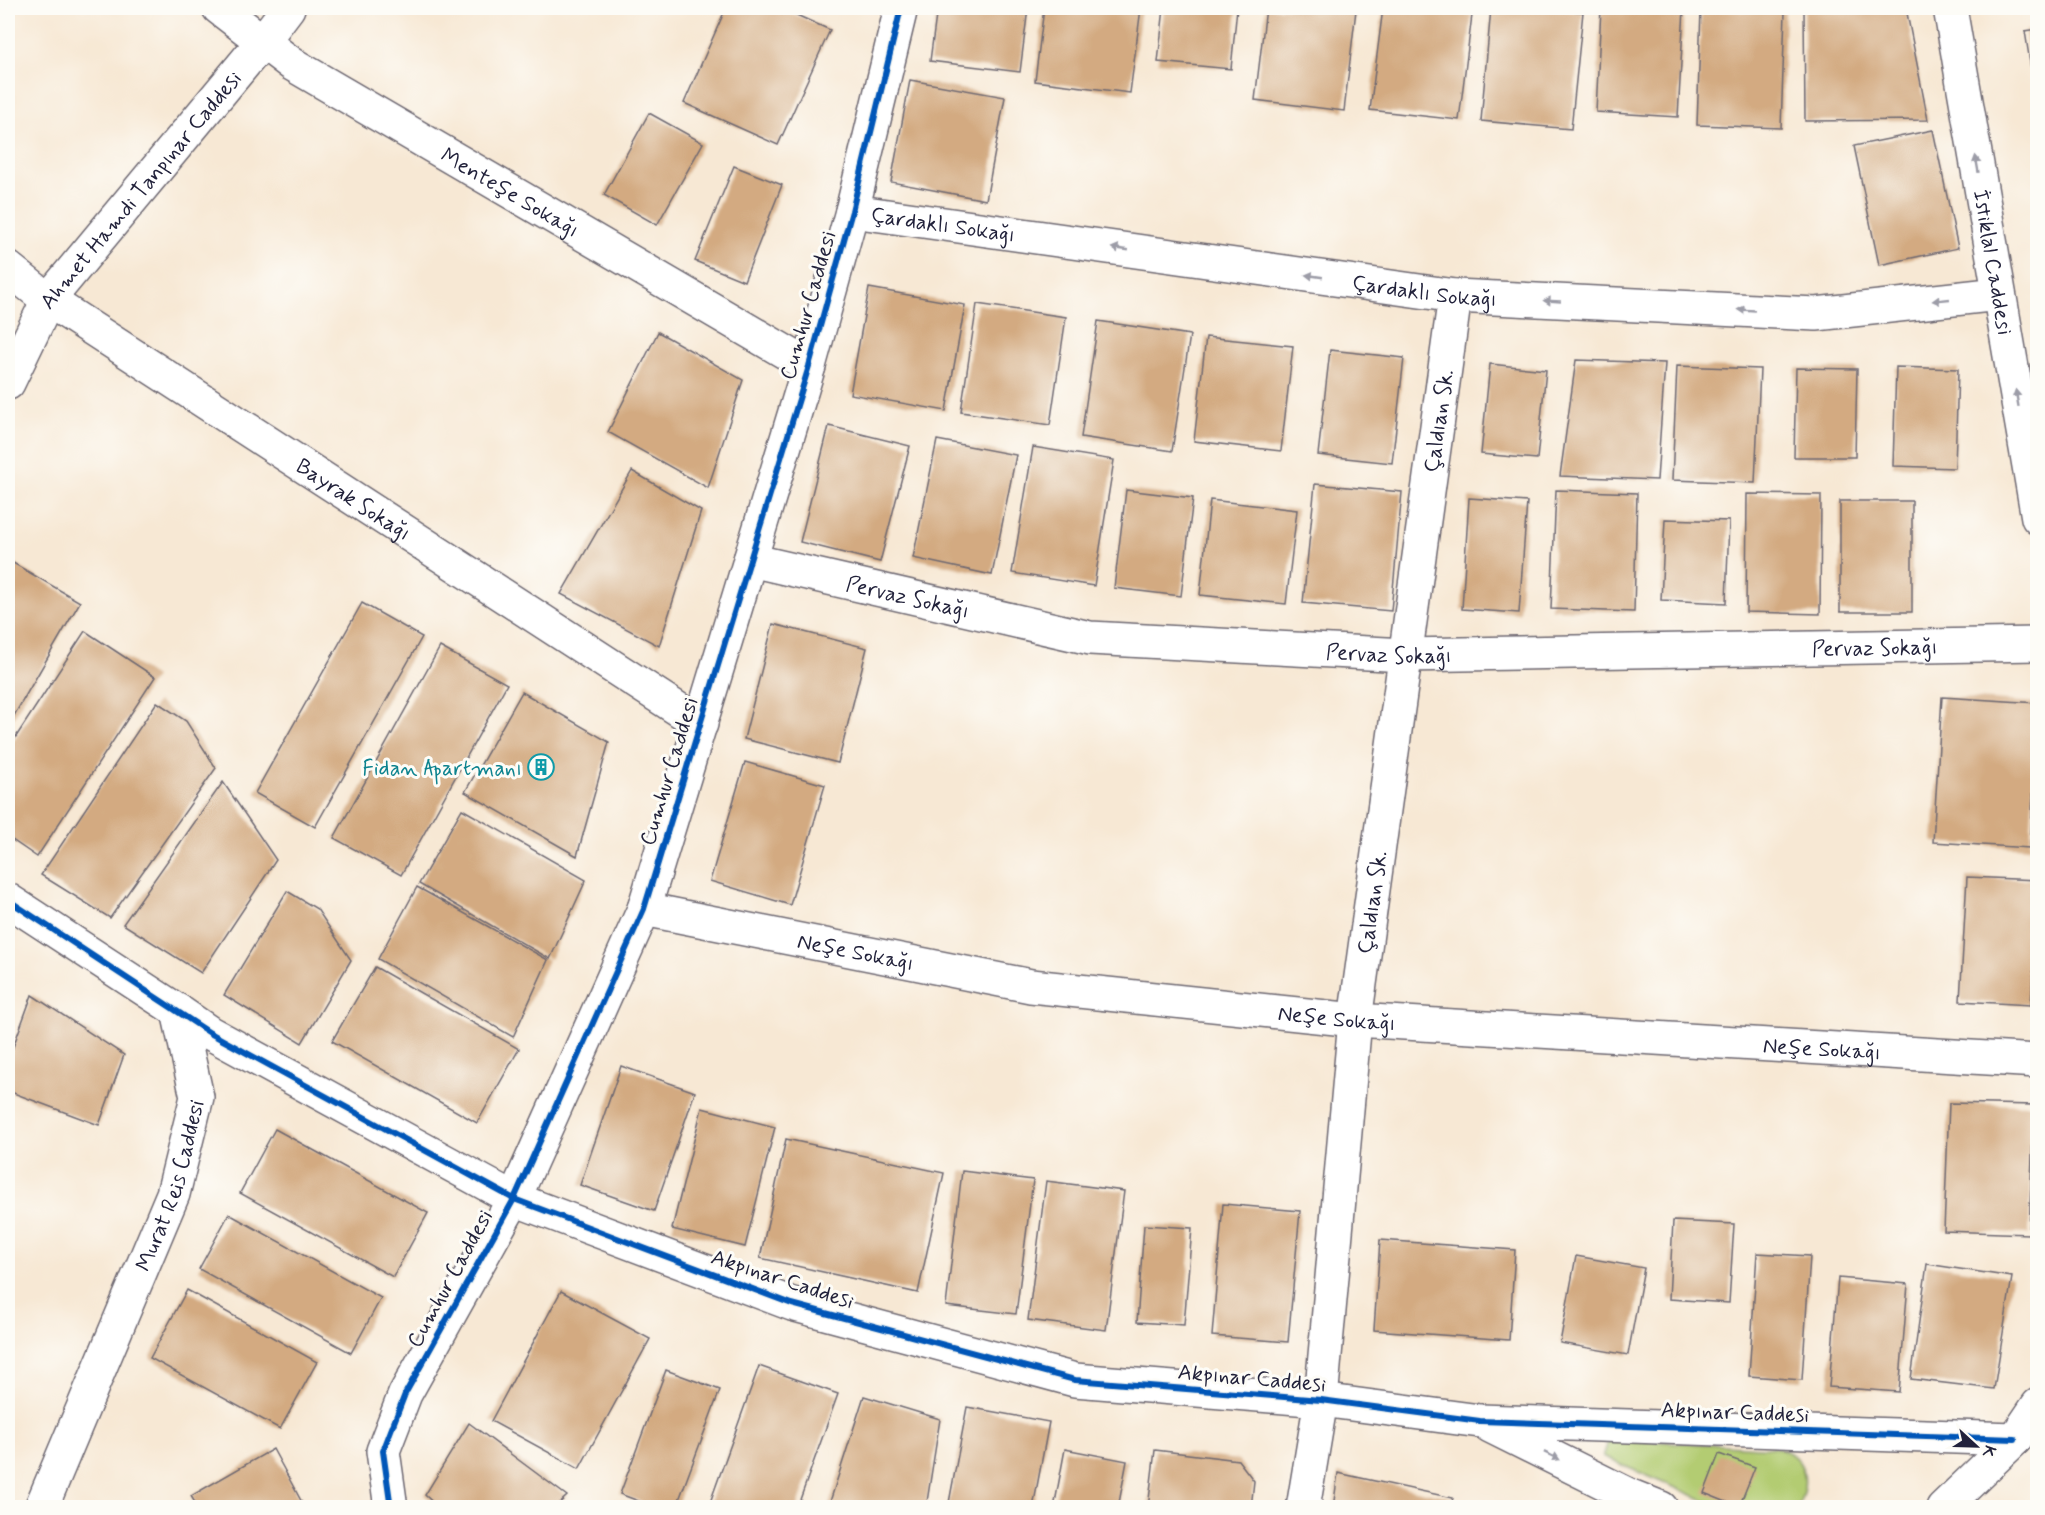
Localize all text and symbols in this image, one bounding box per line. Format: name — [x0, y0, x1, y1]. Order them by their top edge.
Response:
street label: Ahmet Hamdi Tanpınar Caddesi — [34, 66, 249, 316]
street label: Menteşe Sokağı — [435, 142, 584, 245]
one-way arrow — [1972, 155, 1981, 174]
street label: İstiklal Caddesi — [1966, 188, 2018, 337]
street label: Çardaklı Sokağı — [869, 202, 1017, 250]
street label: Cumhur Caddesi — [774, 228, 844, 383]
one-way arrow — [1111, 244, 1130, 253]
street label: Çardaklı Sokağı — [1350, 270, 1497, 315]
one-way arrow — [1304, 272, 1323, 281]
one-way arrow — [1931, 295, 1950, 305]
one-way arrow — [1542, 296, 1561, 305]
one-way arrow — [1737, 306, 1756, 315]
street label: Çaldıan Sk. — [1419, 368, 1461, 474]
one-way arrow — [2012, 388, 2021, 407]
street label: Bayrak Sokağı — [290, 453, 416, 548]
street label: Pervaz Sokağı — [843, 570, 972, 626]
street label: Pervaz Sokağı — [1812, 634, 1938, 664]
street label: Pervaz Sokağı — [1325, 639, 1452, 671]
street label: Cumhur Caddesi — [634, 694, 706, 849]
building icon: Fidan Apartmanı — [526, 752, 556, 782]
place label: Fidan Apartmanı — [362, 755, 522, 785]
street label: Çaldıan Sk. — [1352, 849, 1394, 956]
street label: Neşe Sokağı — [795, 928, 916, 978]
street label: Neşe Sokağı — [1276, 1000, 1396, 1039]
street label: Neşe Sokağı — [1762, 1033, 1881, 1068]
street label: Murat Reis Caddesi — [130, 1097, 212, 1276]
street label: Cumhur Caddesi — [401, 1205, 500, 1353]
street label: Akpınar Caddesi — [707, 1244, 857, 1316]
street label: Akpınar Caddesi — [1177, 1359, 1327, 1399]
street label: Akpınar Caddesi — [1660, 1396, 1810, 1430]
north arrow — [1946, 1416, 2006, 1476]
text: K — [1976, 1442, 2000, 1461]
one-way arrow — [1543, 1452, 1560, 1461]

